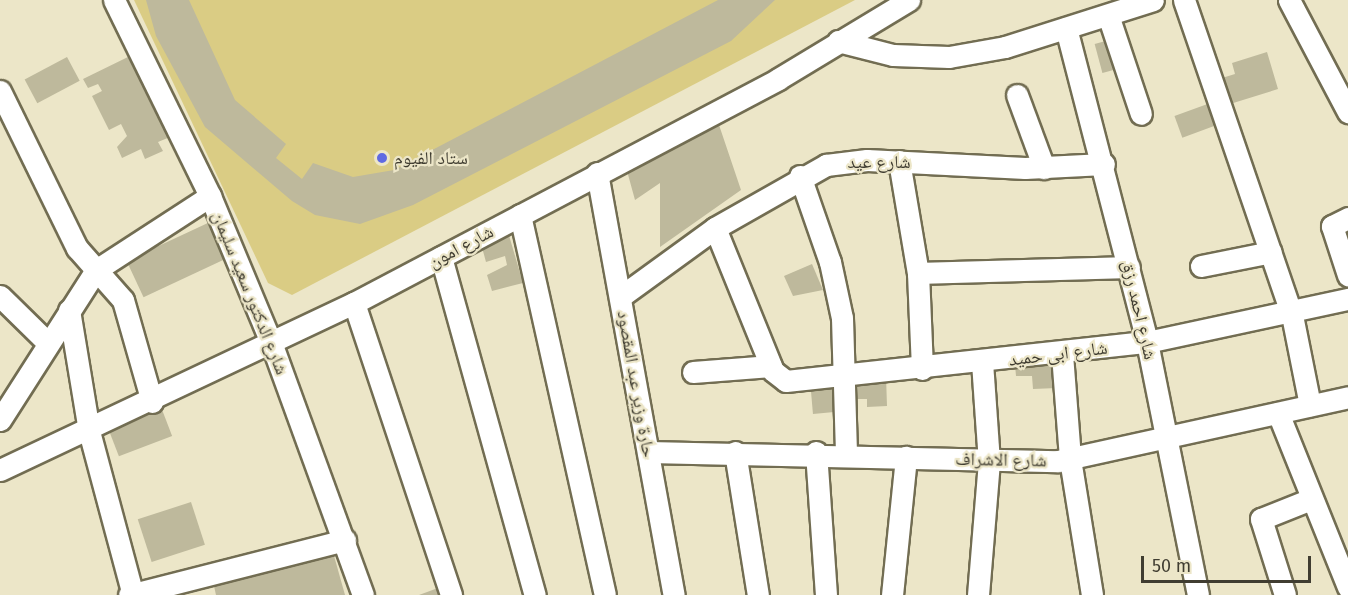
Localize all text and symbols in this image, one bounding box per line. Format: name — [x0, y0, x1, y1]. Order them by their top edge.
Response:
place label: ستاد الفيوم — [394, 147, 468, 169]
marker: ستاد الفيوم — [375, 151, 389, 165]
street label: شارع عيد — [847, 151, 911, 173]
street label: شارع الدكتور سعيد سليمان — [207, 208, 293, 378]
street label: شارع امون — [425, 221, 497, 273]
street label: شارع احمد رزق — [1117, 258, 1161, 362]
street label: حارة وزير عبد المقصود — [612, 309, 660, 459]
street label: شارع ابى حميد — [1007, 337, 1109, 371]
street label: شارع الاشراف — [955, 448, 1047, 472]
scale bar — [1144, 544, 1314, 582]
text: 50 m — [1152, 555, 1191, 577]

